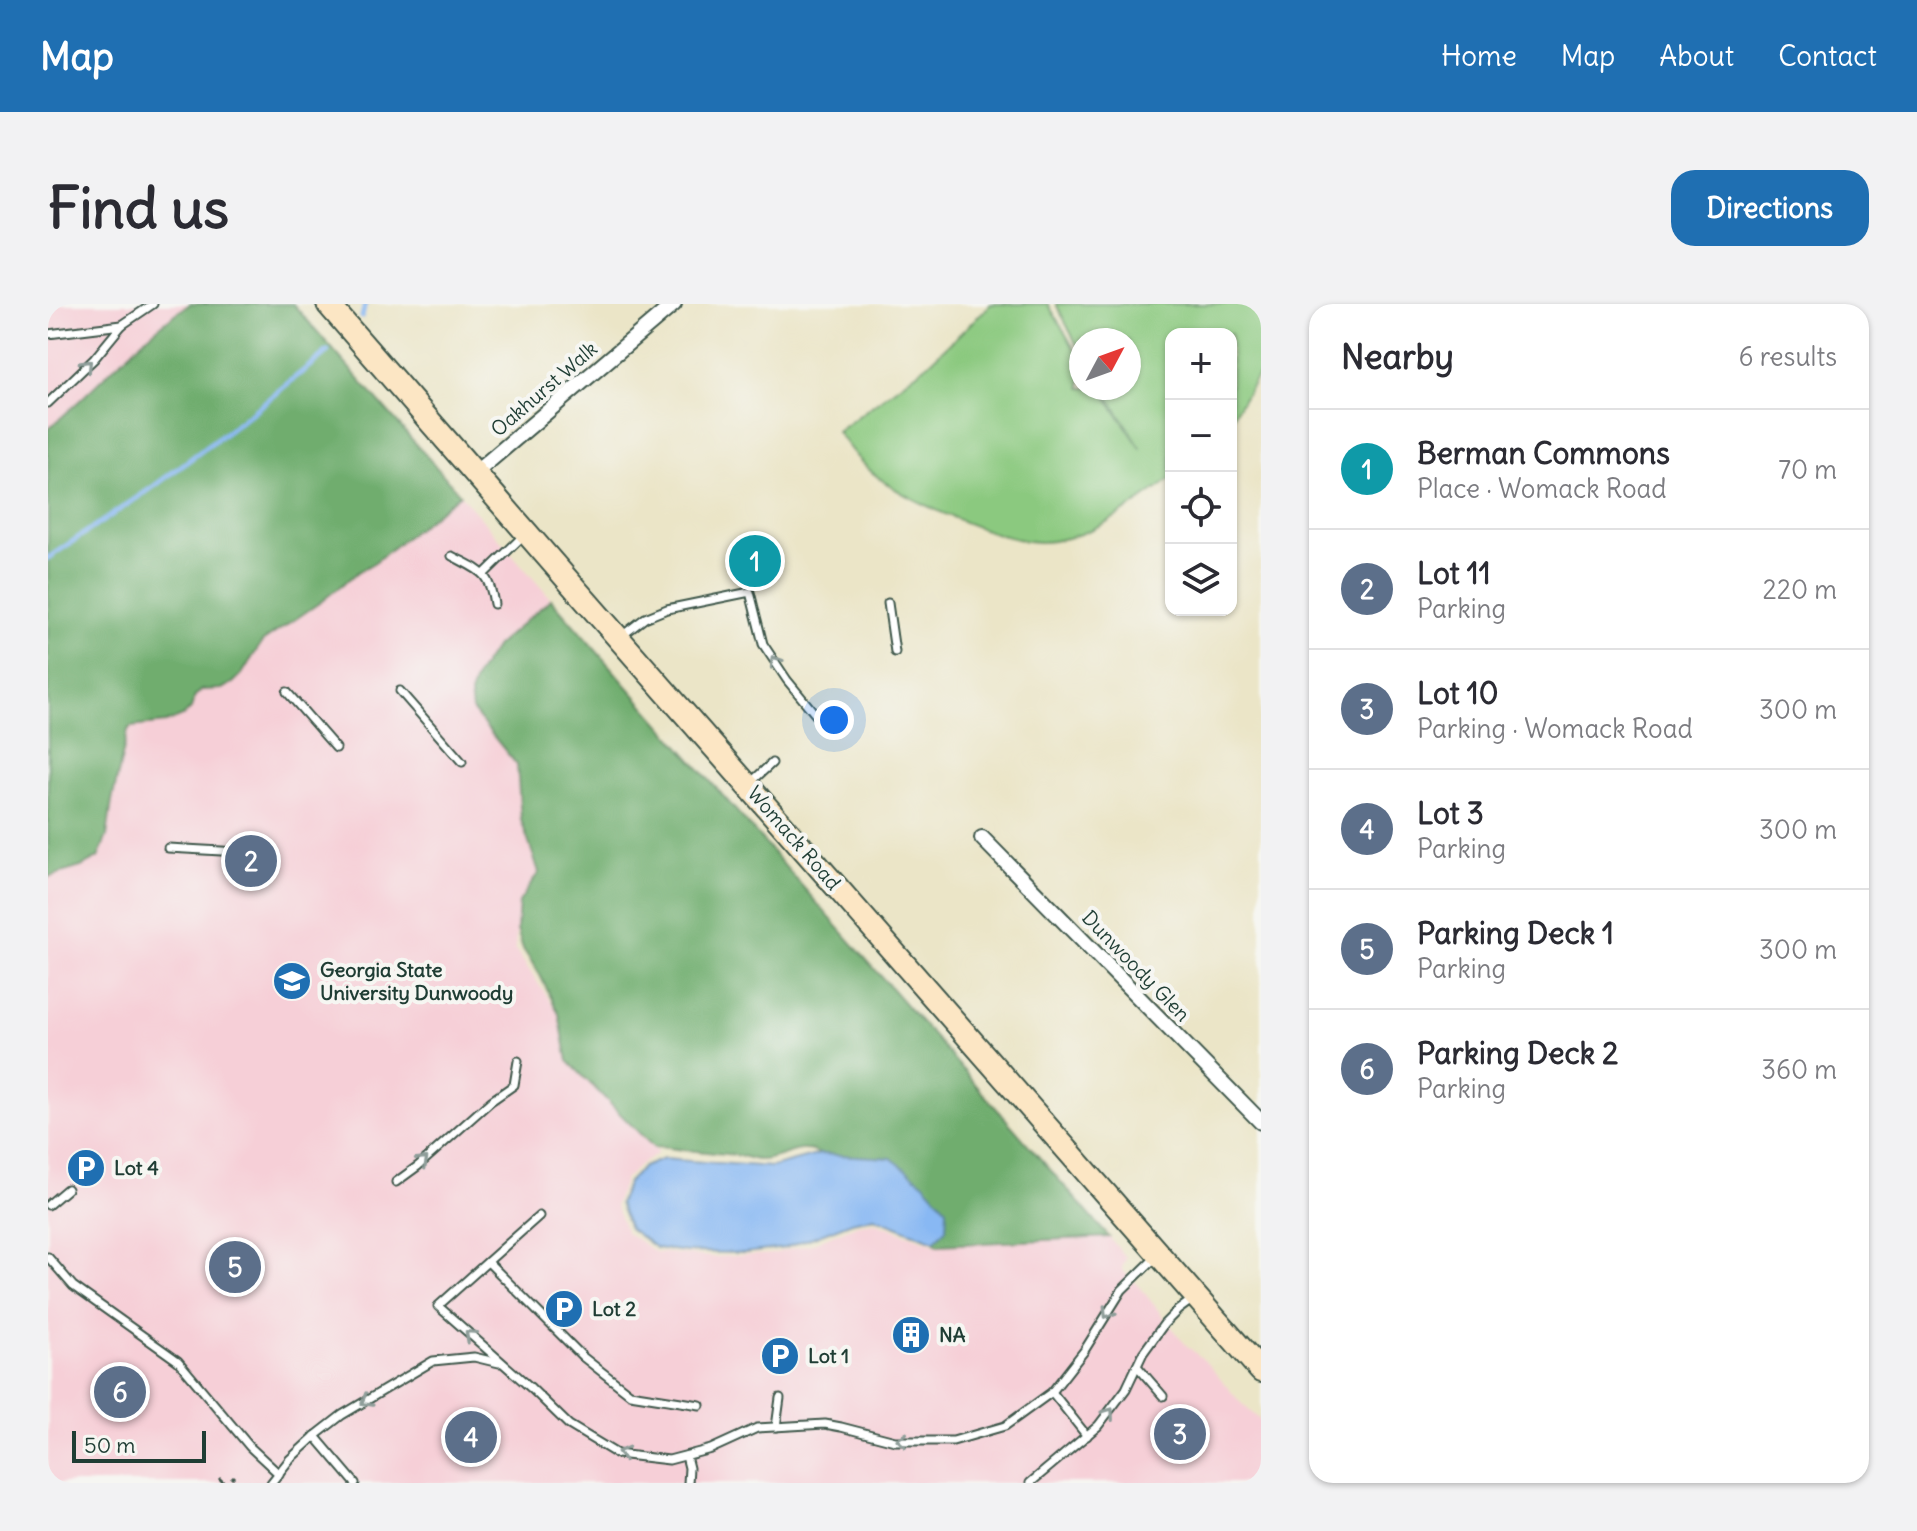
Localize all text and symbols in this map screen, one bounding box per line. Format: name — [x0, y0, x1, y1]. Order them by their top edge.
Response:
text: Map — [40, 33, 114, 80]
text: Home — [1441, 38, 1517, 74]
text: Map — [1561, 38, 1615, 74]
text: About — [1659, 38, 1734, 74]
text: Contact — [1778, 38, 1877, 74]
button: Directions — [1671, 170, 1869, 246]
text: Find us — [48, 173, 229, 243]
north arrow — [1069, 328, 1141, 400]
map controls — [1165, 328, 1237, 616]
button: + — [1165, 328, 1237, 400]
text: Nearby — [1341, 335, 1454, 378]
street label: Oakhurst Walk — [485, 336, 602, 442]
text: 6 results — [1739, 340, 1837, 373]
one-way arrow — [78, 360, 92, 375]
button: − — [1165, 400, 1237, 472]
text: Berman Commons — [1417, 434, 1670, 472]
text: 1 — [1362, 453, 1372, 486]
text: 70 m — [1778, 453, 1837, 486]
button: locate — [1165, 472, 1237, 544]
text: Place · Womack Road — [1417, 472, 1667, 505]
pin: 1 — [729, 531, 781, 591]
button: layers — [1165, 544, 1237, 616]
text: Lot 11 — [1417, 554, 1491, 592]
text: 2 — [1360, 573, 1374, 606]
text: 220 m — [1762, 573, 1837, 606]
text: Parking — [1417, 592, 1506, 625]
one-way arrow — [769, 655, 784, 670]
text: Lot 10 — [1417, 674, 1499, 712]
text: 3 — [1360, 693, 1374, 726]
text: 300 m — [1759, 693, 1837, 726]
your location — [814, 700, 854, 740]
text: Parking · Womack Road — [1417, 712, 1693, 745]
street label: Womack Road — [742, 781, 846, 895]
text: Lot 3 — [1417, 794, 1484, 832]
text: 4 — [1359, 813, 1375, 846]
text: 300 m — [1759, 813, 1837, 846]
pin: 2 — [225, 831, 277, 891]
text: Parking — [1417, 832, 1506, 865]
street label: Dunwoody Glen — [1077, 905, 1196, 1026]
text: Parking Deck 1 — [1417, 914, 1614, 952]
text: 5 — [1360, 933, 1374, 966]
text: 300 m — [1759, 933, 1837, 966]
text: Parking — [1417, 952, 1506, 985]
place label: Georgia State University Dunwoody — [320, 957, 513, 1005]
school or university icon: Georgia State University Dunwoody — [271, 960, 313, 1002]
text: Parking Deck 2 — [1417, 1034, 1619, 1072]
text: 6 — [1359, 1053, 1375, 1086]
text: 360 m — [1761, 1053, 1837, 1086]
text: Parking — [1417, 1072, 1506, 1105]
parking icon: Lot 4 — [65, 1147, 107, 1189]
place label: Lot 4 — [114, 1155, 159, 1180]
one-way arrow — [414, 1156, 429, 1171]
pin: 5 — [209, 1237, 261, 1297]
parking icon: Lot 2 — [543, 1288, 585, 1330]
place label: Lot 2 — [592, 1296, 636, 1321]
one-way arrow — [1102, 1304, 1117, 1319]
building icon: NA — [890, 1314, 932, 1356]
place label: NA — [939, 1322, 966, 1347]
one-way arrow — [464, 1330, 479, 1344]
parking icon: Lot 1 — [759, 1335, 801, 1377]
place label: Lot 1 — [808, 1343, 849, 1368]
pin: 6 — [94, 1362, 146, 1422]
one-way arrow — [360, 1391, 375, 1407]
pin: 3 — [1154, 1404, 1206, 1464]
pin: 4 — [445, 1407, 497, 1467]
one-way arrow — [1099, 1407, 1113, 1421]
scale bar — [72, 1427, 206, 1463]
text: 50 m — [84, 1431, 136, 1459]
one-way arrow — [895, 1432, 908, 1449]
one-way arrow — [617, 1445, 630, 1462]

